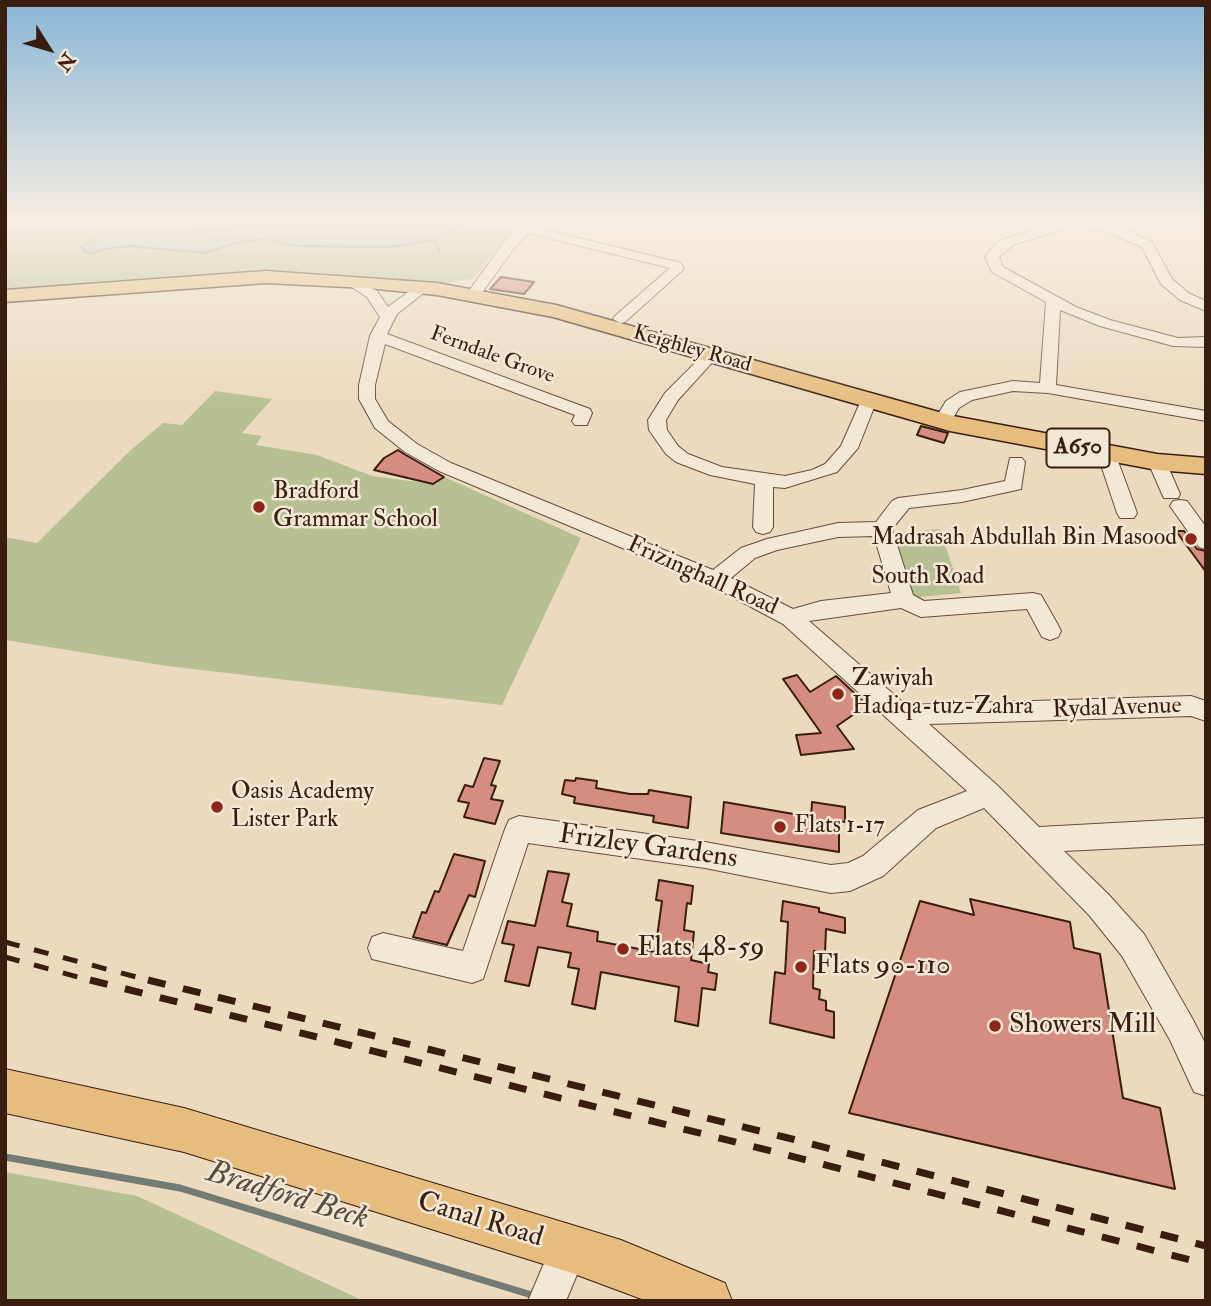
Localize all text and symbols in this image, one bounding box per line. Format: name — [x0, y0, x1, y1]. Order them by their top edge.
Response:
north arrow — [14, 14, 84, 84]
text: N — [51, 48, 80, 76]
street label: Keighley Road — [630, 321, 754, 379]
street label: Ferndale Grove — [426, 322, 558, 390]
road number: A650 — [1046, 428, 1110, 468]
place label: Bradford Grammar School — [273, 479, 438, 535]
marker: Bradford Grammar School — [251, 499, 267, 515]
place label: Madrasah Abdullah Bin Masood — [871, 525, 1177, 553]
street label: Frizinghall Road — [622, 531, 782, 623]
marker: Madrasah Abdullah Bin Masood — [1183, 531, 1199, 547]
street label: South Road — [872, 564, 984, 592]
place label: Zawiyah Hadiqa-tuz-Zahra — [852, 666, 1033, 722]
marker: Zawiyah Hadiqa-tuz-Zahra — [830, 686, 846, 702]
street label: Rydal Avenue — [1052, 692, 1182, 726]
place label: Oasis Academy Lister Park — [231, 779, 374, 835]
marker: Oasis Academy Lister Park — [209, 799, 225, 815]
place label: Flats 1-17 — [794, 813, 884, 841]
street label: Frizley Gardens — [556, 819, 740, 877]
marker: Flats 1-17 — [772, 819, 788, 835]
place label: Flats 48-59 — [637, 932, 765, 966]
marker: Flats 48-59 — [615, 941, 631, 957]
place label: Flats 90-110 — [815, 950, 951, 984]
marker: Flats 90-110 — [793, 959, 809, 975]
place label: Showers Mill — [1009, 1009, 1156, 1043]
marker: Showers Mill — [987, 1018, 1003, 1034]
water label: Bradford Beck — [201, 1154, 373, 1240]
street label: Canal Road — [413, 1186, 547, 1256]

